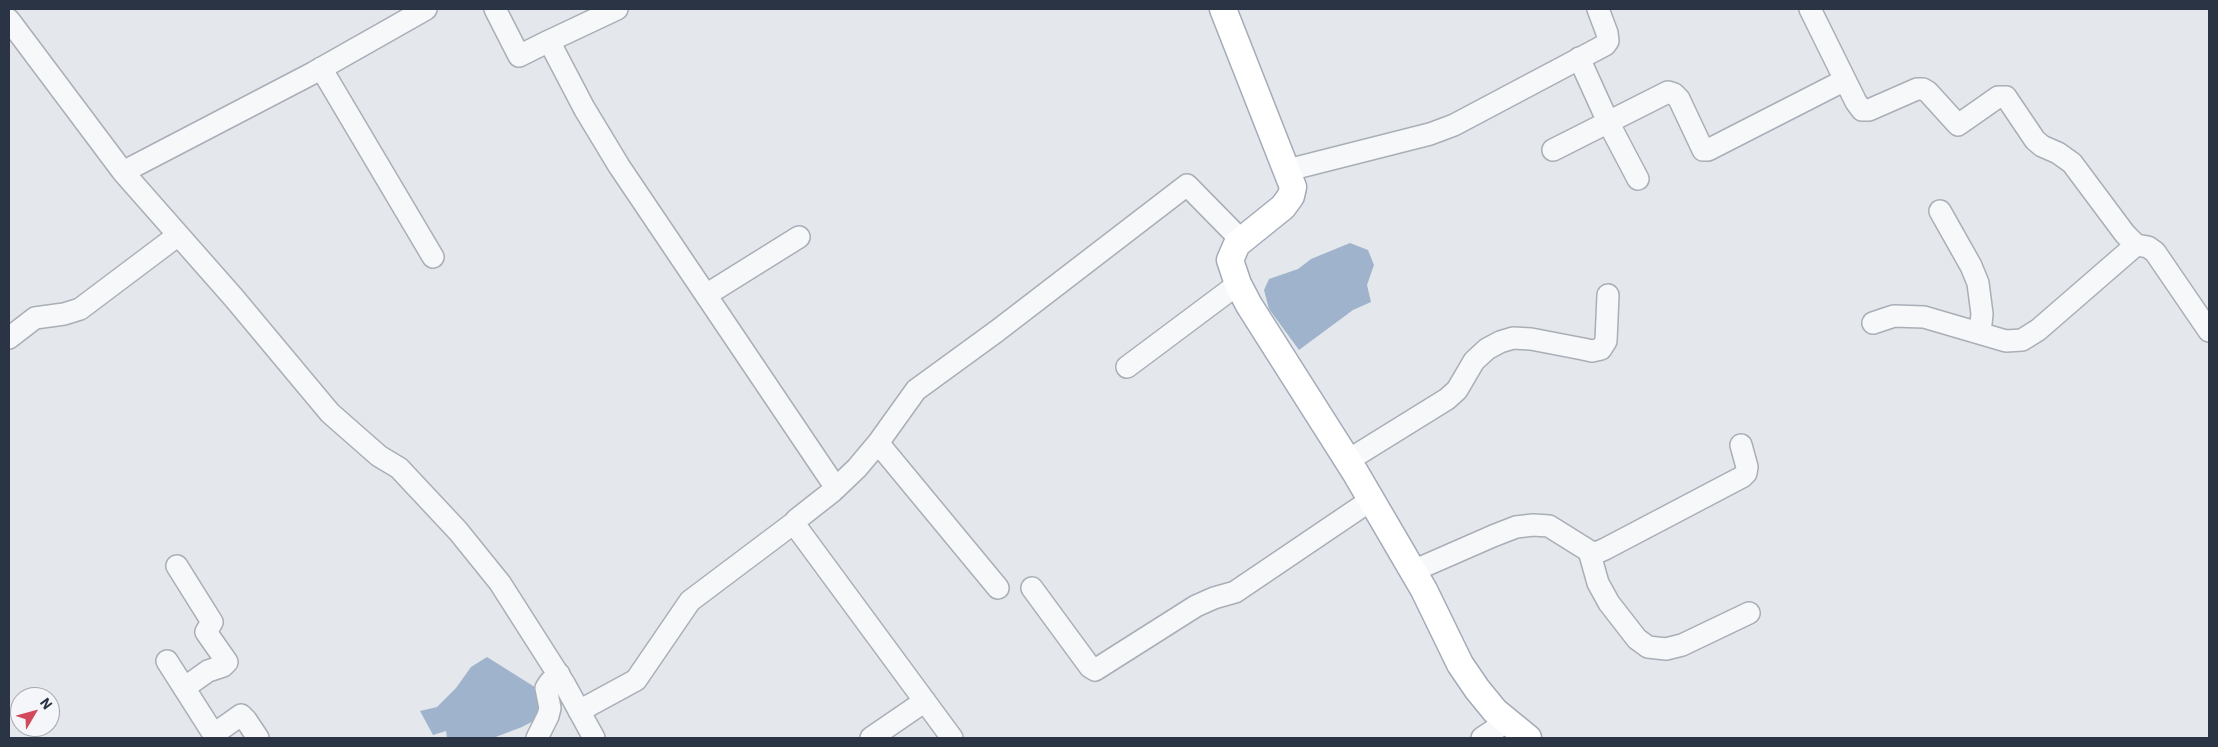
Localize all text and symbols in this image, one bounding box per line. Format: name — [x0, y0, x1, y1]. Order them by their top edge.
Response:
north arrow — [10, 687, 60, 737]
text: N — [36, 694, 56, 713]

